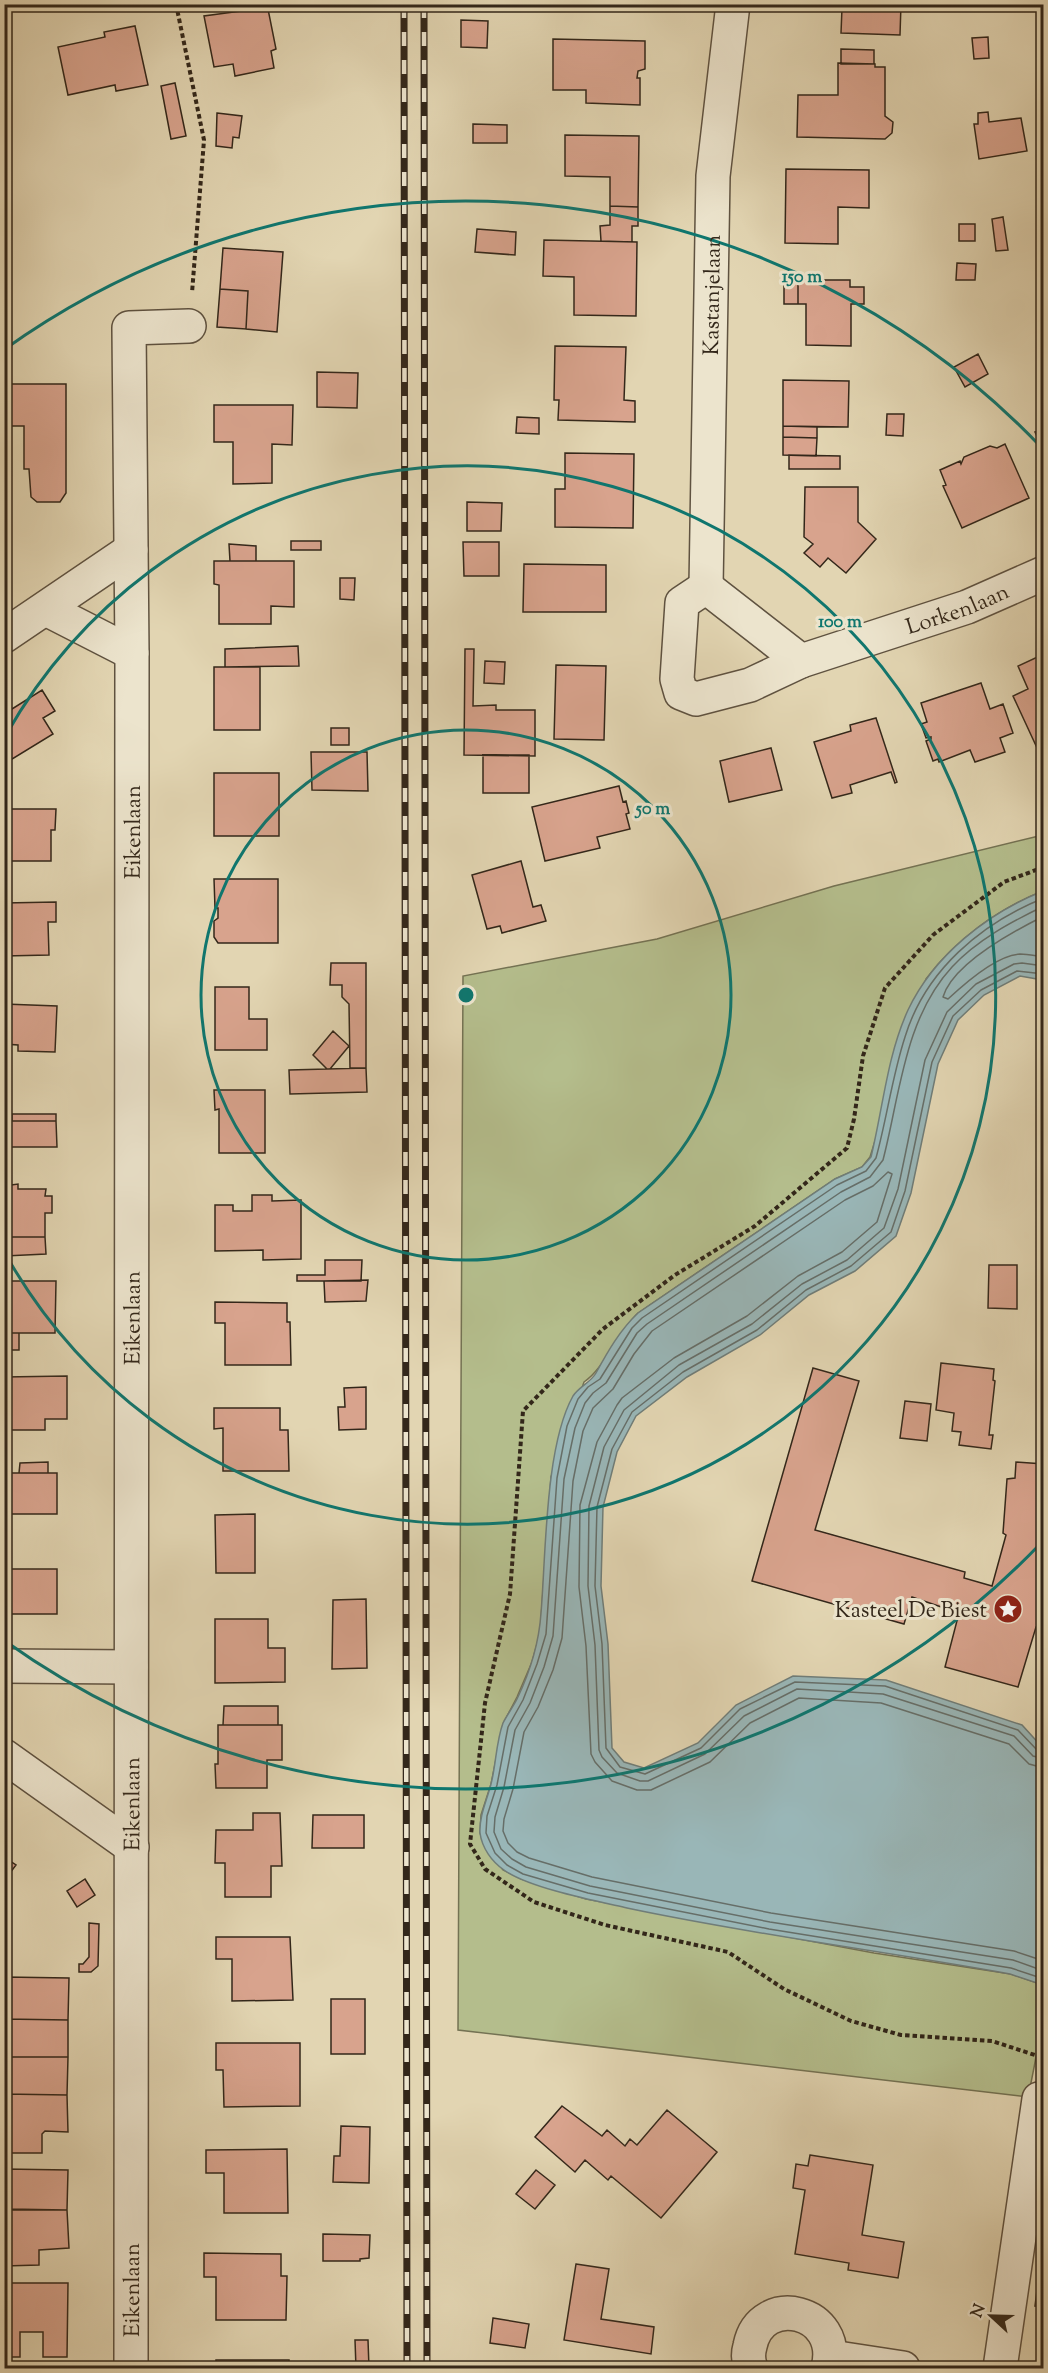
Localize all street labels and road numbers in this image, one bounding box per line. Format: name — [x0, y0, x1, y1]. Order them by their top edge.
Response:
street label: Kastanjelaan — [697, 234, 731, 356]
street label: Lorkenlaan — [902, 577, 1015, 645]
street label: Eikenlaan — [119, 785, 151, 879]
street label: Eikenlaan — [119, 1271, 151, 1365]
street label: Eikenlaan — [118, 1757, 150, 1851]
street label: Eikenlaan — [118, 2243, 150, 2337]

